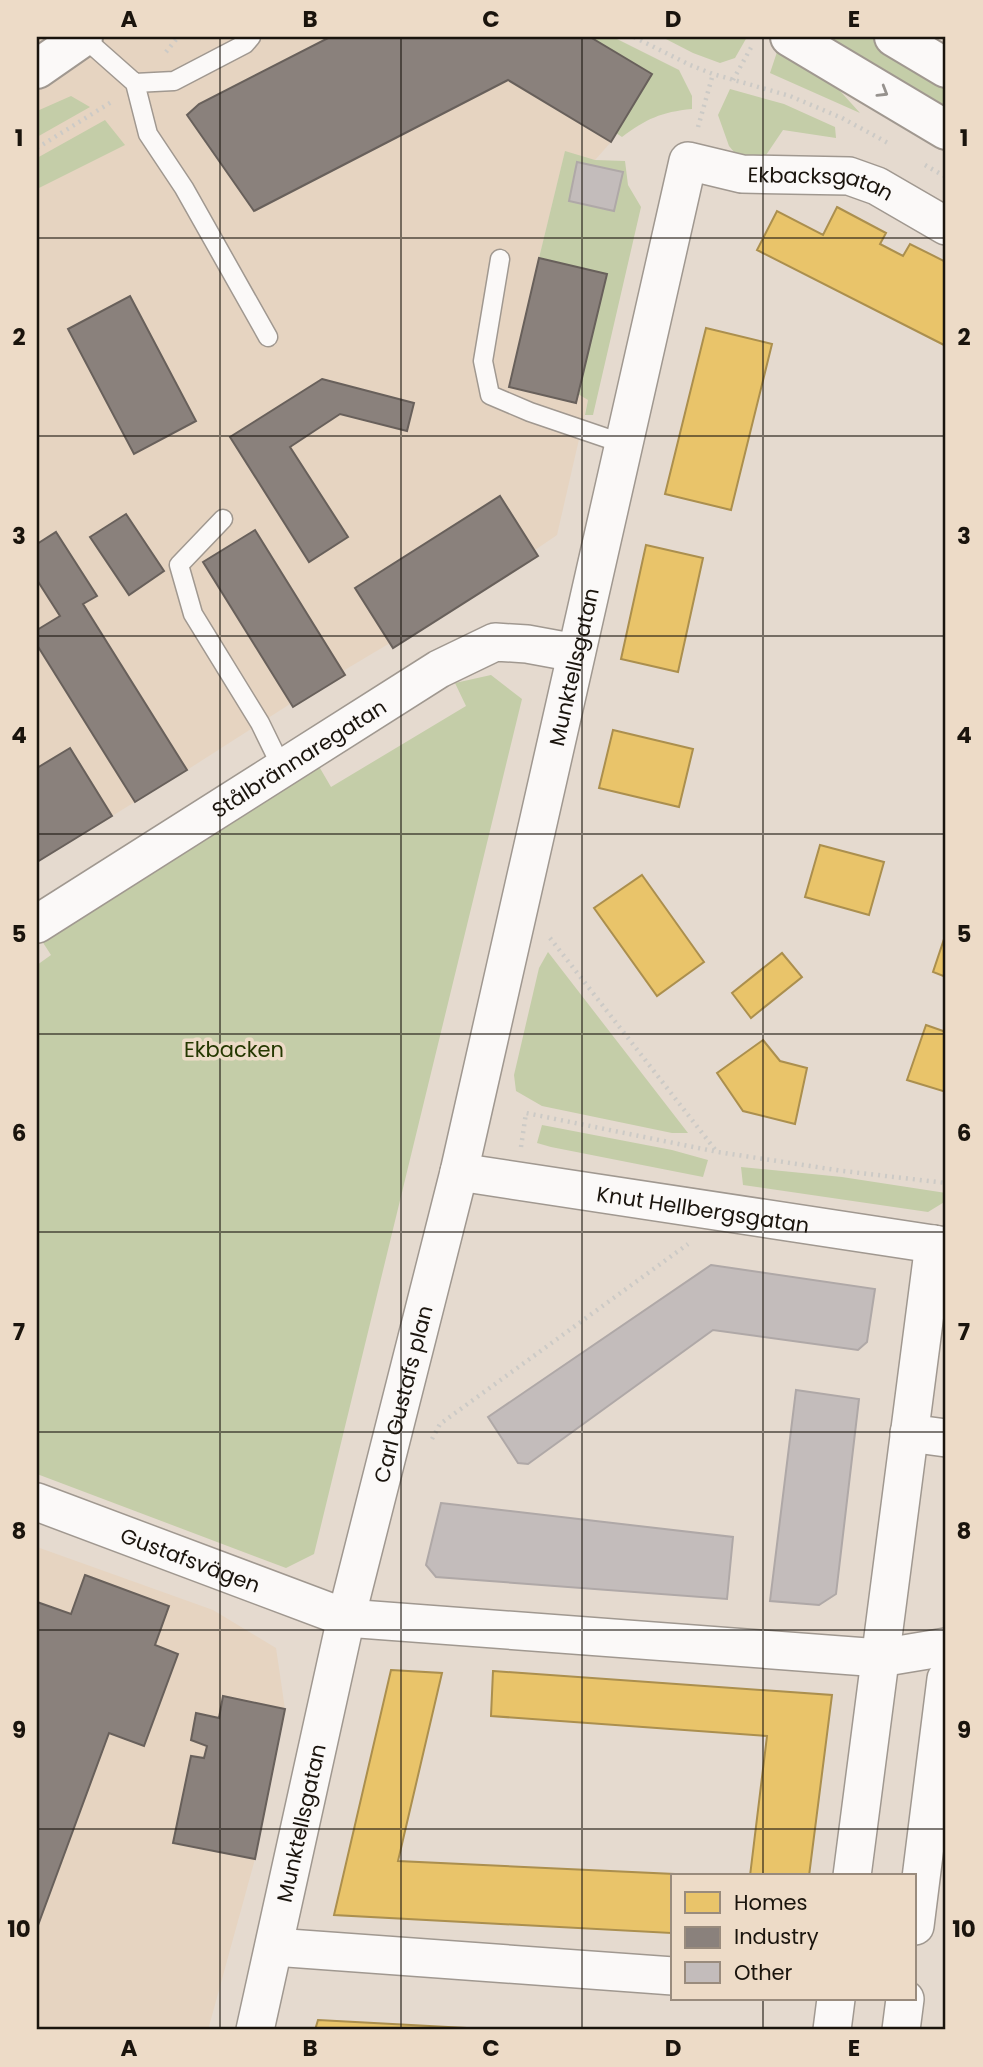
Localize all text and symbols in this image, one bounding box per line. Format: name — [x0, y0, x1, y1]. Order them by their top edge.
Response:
text: A — [121, 3, 138, 35]
text: B — [302, 3, 318, 35]
text: C — [482, 3, 500, 35]
text: D — [665, 3, 681, 35]
text: E — [848, 3, 860, 35]
one-way arrow — [875, 84, 888, 97]
text: 1 — [15, 122, 23, 154]
text: 1 — [960, 122, 968, 154]
street label: Ekbacksgatan — [747, 160, 899, 207]
text: 2 — [12, 321, 26, 353]
text: 2 — [957, 321, 971, 353]
text: 3 — [12, 520, 26, 552]
text: 3 — [957, 520, 971, 552]
street label: Munktellsgatan — [541, 585, 605, 749]
street label: Stålbrännaregatan — [206, 692, 392, 824]
text: 4 — [11, 719, 27, 751]
text: 4 — [956, 719, 972, 751]
text: 5 — [12, 918, 26, 950]
text: 5 — [957, 918, 971, 950]
park label: Ekbacken — [184, 1035, 284, 1064]
text: 6 — [12, 1117, 26, 1149]
text: 6 — [957, 1117, 971, 1149]
street label: Knut Hellbergsgatan — [595, 1179, 811, 1240]
street label: Carl Gustafs plan — [366, 1302, 439, 1486]
text: 7 — [13, 1316, 25, 1348]
text: 7 — [958, 1316, 970, 1348]
text: 8 — [12, 1515, 26, 1547]
text: 8 — [957, 1515, 971, 1547]
street label: Gustafsvägen — [117, 1520, 265, 1599]
text: 9 — [12, 1714, 26, 1746]
text: 9 — [957, 1714, 971, 1746]
street label: Munktellsgatan — [269, 1741, 332, 1905]
legend — [671, 1874, 916, 2000]
text: Homes — [734, 1888, 808, 1917]
text: 10 — [7, 1913, 31, 1945]
text: 10 — [952, 1913, 976, 1945]
text: Industry — [734, 1922, 819, 1951]
text: Other — [734, 1958, 793, 1987]
text: A — [121, 2032, 138, 2064]
text: B — [302, 2032, 318, 2064]
text: C — [482, 2032, 500, 2064]
text: D — [665, 2032, 681, 2064]
text: E — [848, 2032, 860, 2064]

